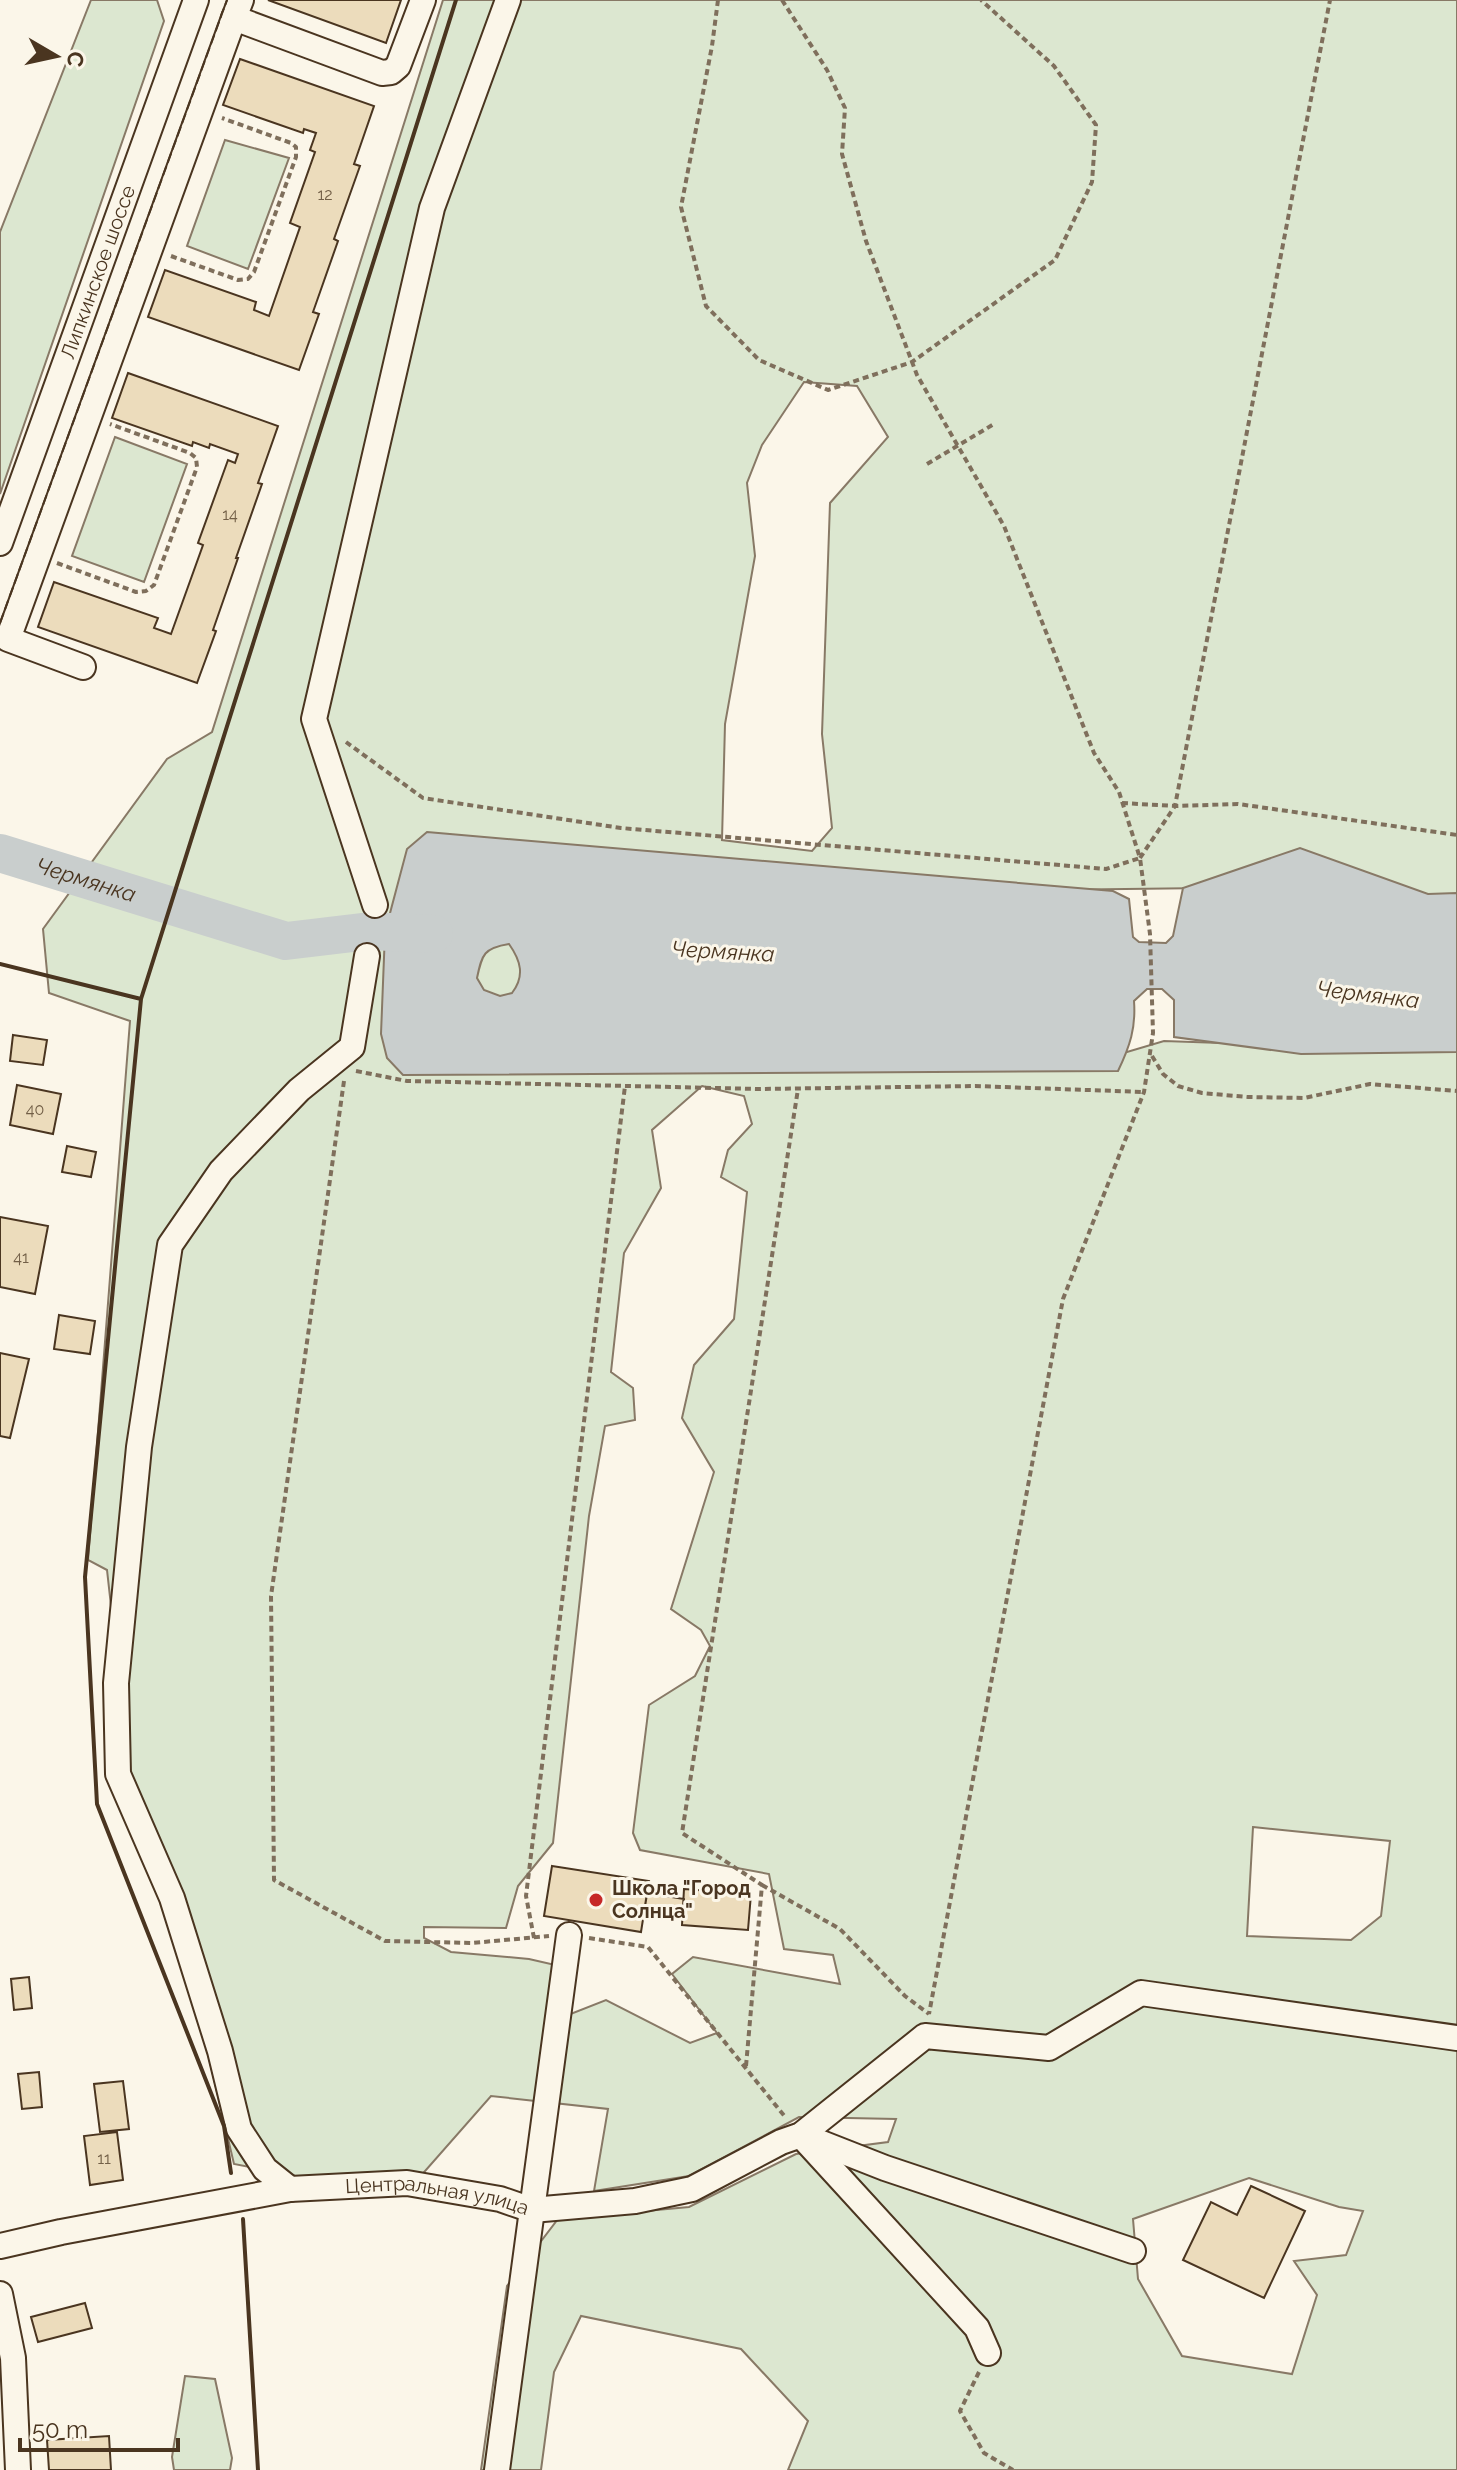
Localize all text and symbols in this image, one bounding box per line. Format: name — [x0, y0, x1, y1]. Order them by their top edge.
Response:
north arrow — [16, 16, 96, 96]
text: С — [62, 50, 90, 69]
street label: Липкинское шоссе — [55, 182, 140, 362]
house number: 12 — [317, 185, 333, 204]
house number: 14 — [222, 505, 238, 524]
water label: Чермянка — [33, 852, 139, 907]
water label: Чермянка — [671, 935, 775, 967]
water label: Чермянка — [1315, 975, 1421, 1013]
house number: 40 — [26, 1100, 44, 1119]
house number: 41 — [13, 1248, 29, 1267]
place label: Школа "Город Cолнца" — [612, 1876, 751, 1923]
marker: Школа "Город Cолнца" — [587, 1891, 605, 1909]
house number: 11 — [97, 2149, 111, 2168]
street label: Центральная улица — [345, 2171, 532, 2220]
scale bar — [20, 2402, 178, 2452]
text: 50 m — [32, 2415, 88, 2444]

